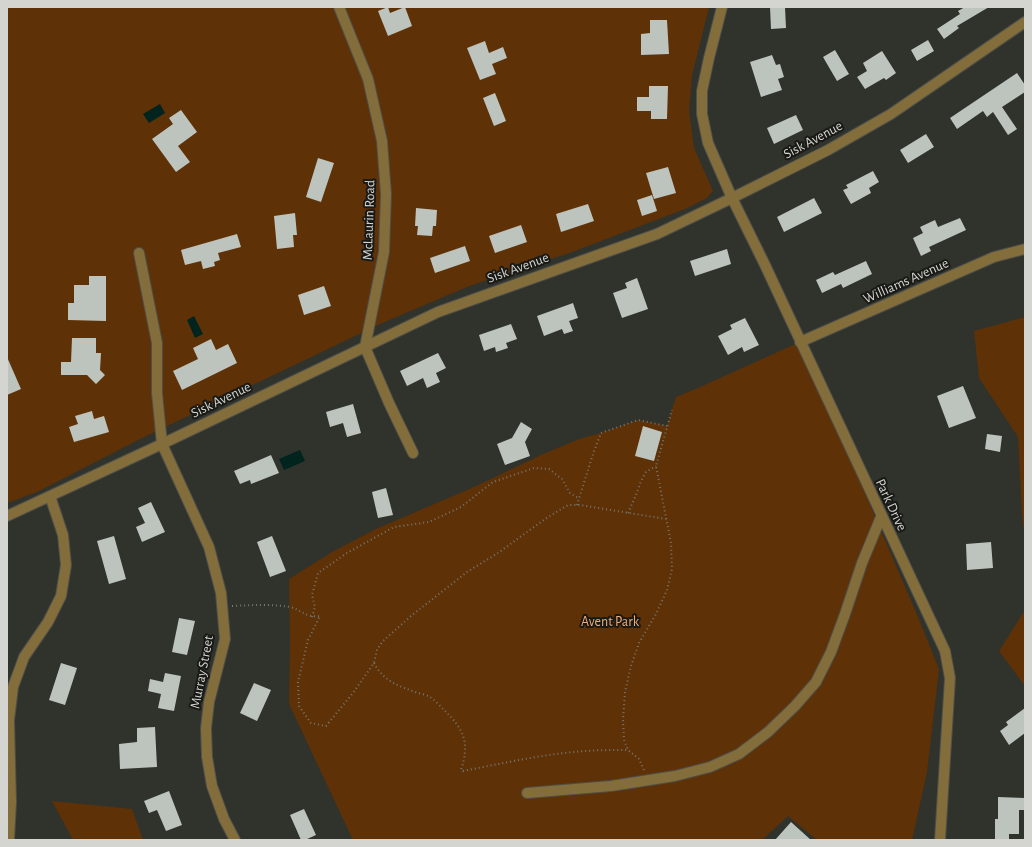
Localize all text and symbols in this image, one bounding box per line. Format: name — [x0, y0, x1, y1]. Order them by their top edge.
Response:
street label: Sisk Avenue — [781, 117, 845, 163]
street label: McLaurin Road — [359, 180, 379, 260]
street label: Sisk Avenue — [485, 249, 551, 287]
street label: Williams Avenue — [861, 255, 951, 307]
street label: Sisk Avenue — [188, 378, 254, 422]
street label: Park Drive — [872, 476, 910, 534]
park label: Avent Park — [581, 614, 639, 630]
street label: Murray Street — [187, 634, 217, 710]

